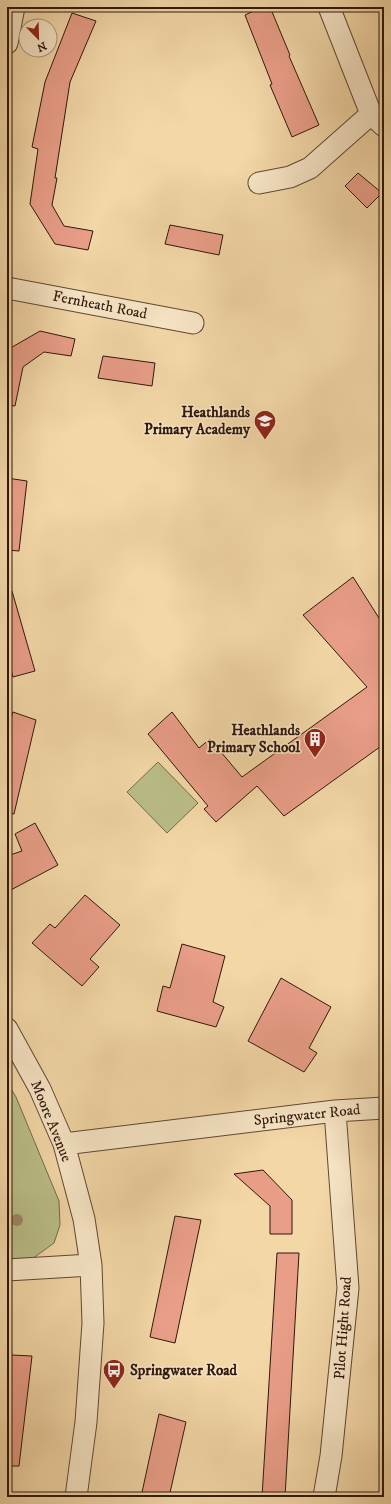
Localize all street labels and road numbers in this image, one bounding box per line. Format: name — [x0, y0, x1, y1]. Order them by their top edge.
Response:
street label: Fernheath Road — [51, 287, 149, 324]
street label: Moore Avenue — [26, 1077, 76, 1165]
street label: Springwater Road — [253, 1100, 362, 1130]
street label: Pilot Hight Road — [330, 1275, 356, 1380]

